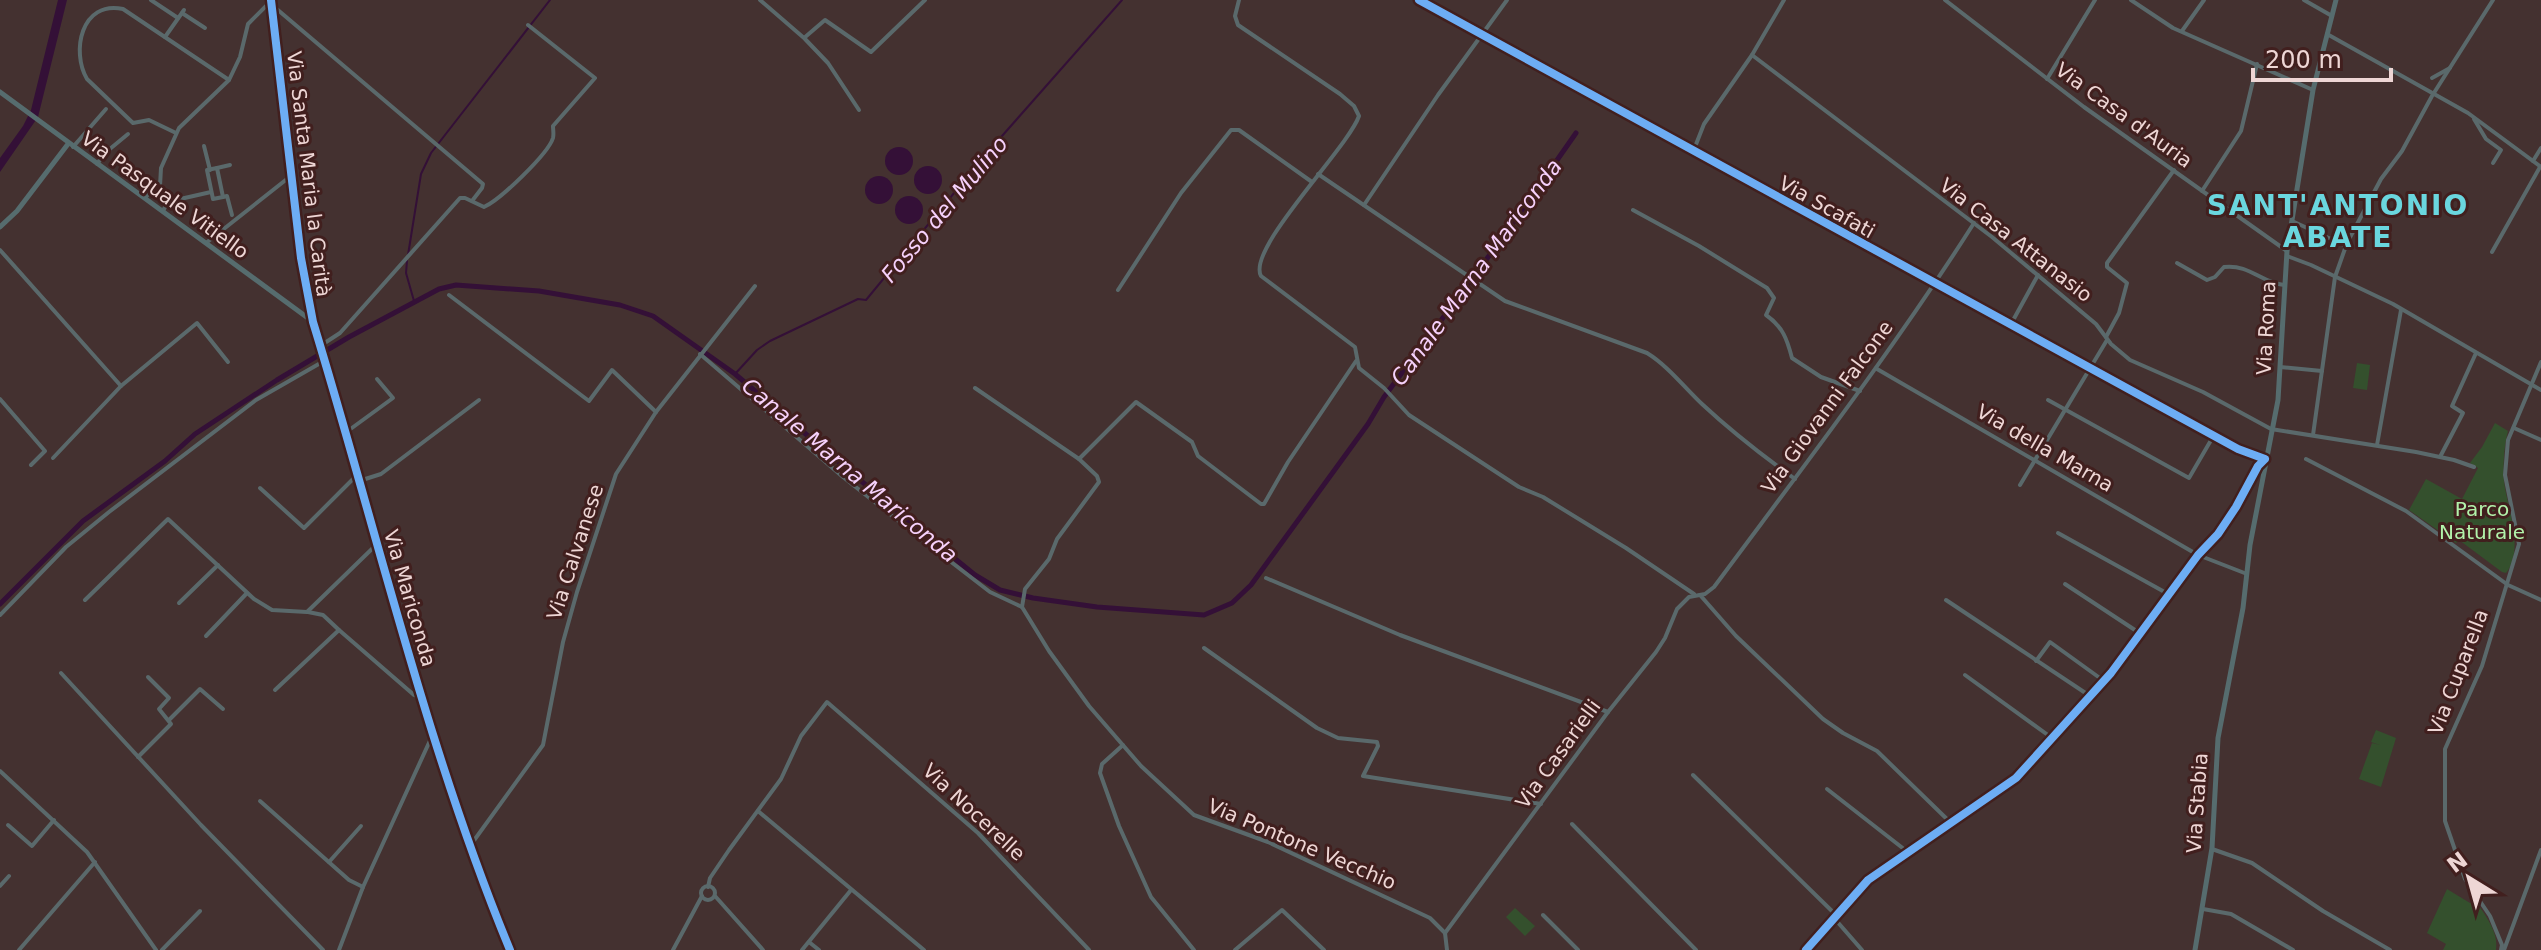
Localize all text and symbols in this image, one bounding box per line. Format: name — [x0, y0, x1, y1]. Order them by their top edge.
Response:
scale bar — [2253, 32, 2391, 82]
text: 200 m — [2265, 46, 2342, 74]
street label: Via Santa Maria la Carità — [282, 50, 336, 298]
street label: Via Casa d'Auria — [2051, 57, 2197, 173]
street label: Via Pasquale Vitiello — [77, 126, 253, 264]
water label: Fosso del Mulino — [876, 131, 1013, 287]
water label: Canale Marna Mariconda — [1386, 154, 1567, 390]
street label: Via Scafati — [1775, 171, 1879, 243]
street label: Via Casa Attanasio — [1935, 173, 2097, 307]
district label: SANT'ANTONIO ABATE — [2207, 189, 2469, 254]
street label: Via Roma — [2252, 280, 2280, 376]
street label: Via Giovanni Falcone — [1756, 316, 1898, 498]
water label: Canale Marna Mariconda — [737, 373, 962, 568]
street label: Via della Marna — [1972, 399, 2118, 497]
street label: Via Calvanese — [542, 481, 608, 623]
park label: Parco Naturale — [2439, 497, 2525, 544]
street label: Via Mariconda — [379, 527, 441, 669]
street label: Via Cuparella — [2423, 606, 2493, 738]
street label: Via Casarielli — [1510, 695, 1606, 813]
street label: Via Stabia — [2182, 752, 2212, 854]
street label: Via Nocerelle — [918, 758, 1030, 866]
street label: Via Pontone Vecchio — [1204, 793, 1400, 895]
north arrow — [2429, 838, 2509, 918]
text: N — [2442, 847, 2472, 878]

